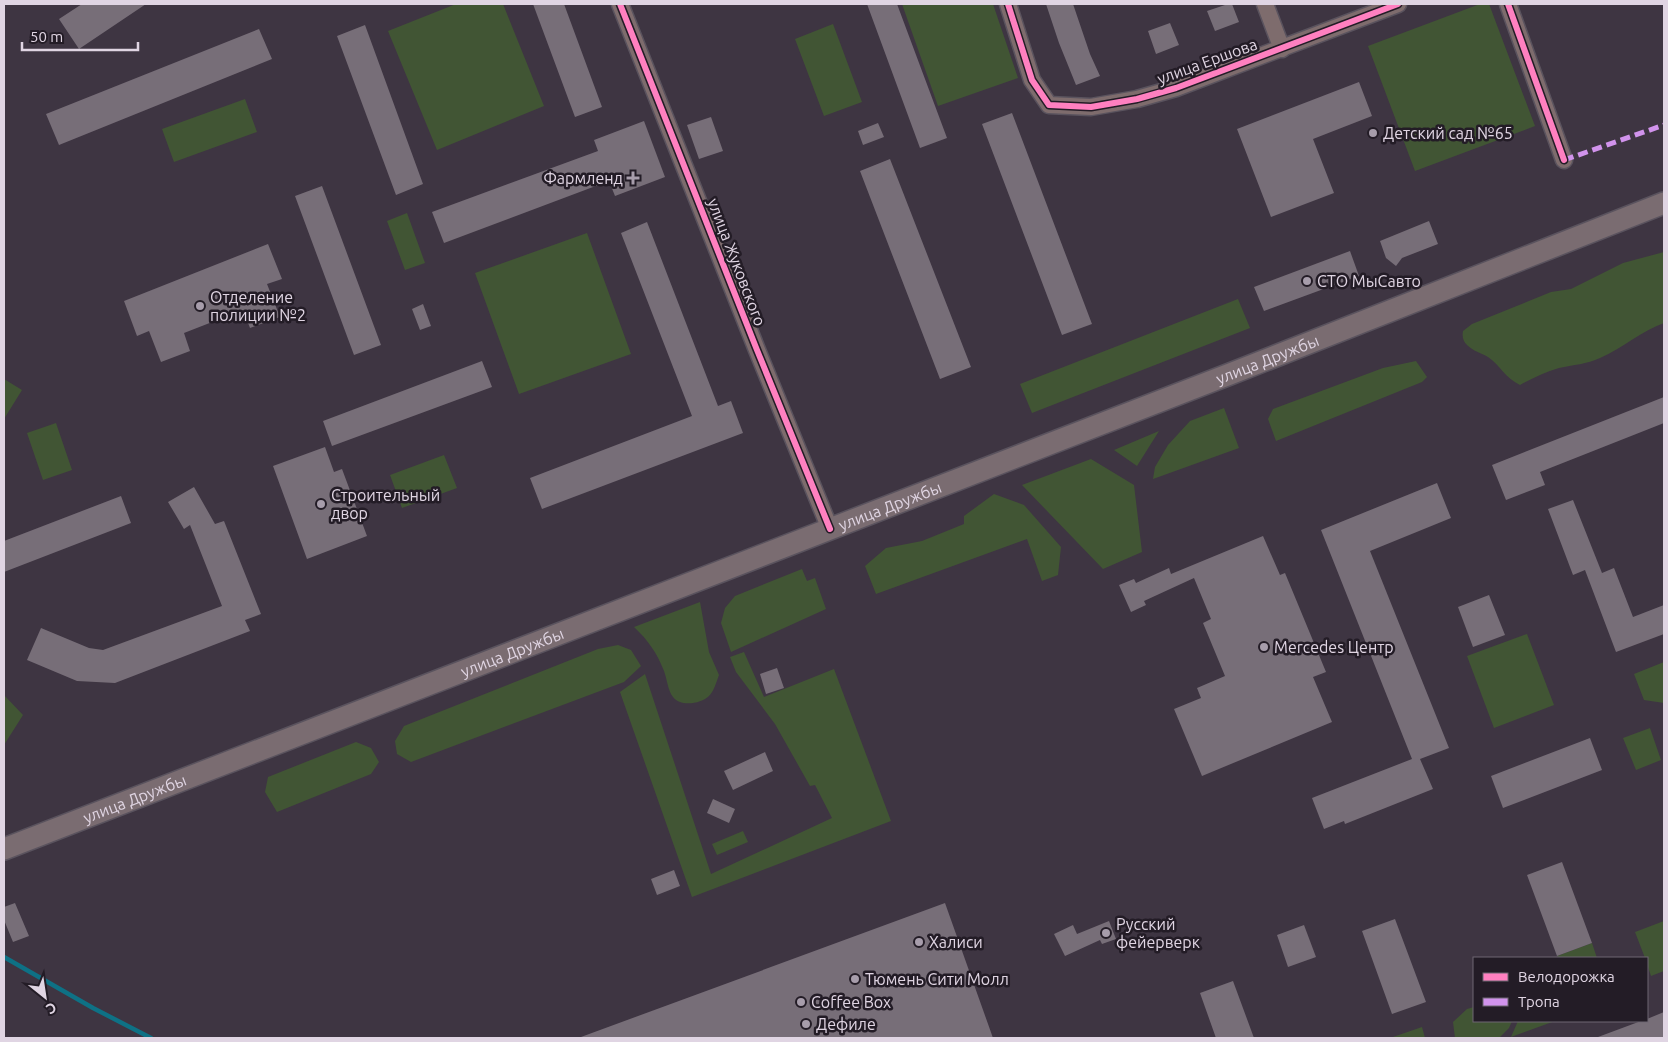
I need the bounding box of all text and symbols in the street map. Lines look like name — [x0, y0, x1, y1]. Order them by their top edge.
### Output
scale bar — [22, 20, 139, 52]
text: 50 m — [30, 28, 63, 45]
street label: улица Ершова — [1154, 35, 1260, 87]
place label: Детский сад №65 — [1383, 124, 1513, 142]
marker: Детский сад №65 — [1367, 127, 1379, 139]
place label: Фармленд — [543, 169, 623, 187]
marker: Фармленд — [627, 172, 639, 184]
street label: улица Жуковского — [704, 196, 770, 328]
place label: СТО МыСавто — [1317, 272, 1421, 290]
marker: СТО МыСавто — [1301, 275, 1313, 287]
place label: Отделение полиции №2 — [210, 288, 306, 324]
marker: Отделение полиции №2 — [194, 300, 206, 312]
street label: улица Дружбы — [1213, 331, 1321, 388]
street label: улица Дружбы — [836, 478, 944, 534]
place label: Строительный двор — [331, 486, 440, 522]
marker: Строительный двор — [315, 498, 327, 510]
street label: улица Дружбы — [458, 624, 566, 680]
place label: Mercedes Центр — [1274, 638, 1394, 656]
marker: Mercedes Центр — [1258, 641, 1270, 653]
street label: улица Дружбы — [81, 770, 189, 826]
place label: Русский фейерверк — [1116, 915, 1200, 951]
marker: Русский фейерверк — [1100, 927, 1112, 939]
place label: Халиси — [929, 933, 983, 951]
marker: Халиси — [913, 936, 925, 948]
legend — [1473, 957, 1648, 1022]
text: Велодорожка — [1518, 968, 1615, 985]
place label: Тюмень Сити Молл — [865, 970, 1009, 988]
north arrow — [20, 972, 70, 1022]
marker: Тюмень Сити Молл — [849, 973, 861, 985]
place label: Coffee Box — [811, 993, 891, 1011]
text: Тропа — [1518, 993, 1560, 1010]
marker: Coffee Box — [795, 996, 807, 1008]
text: С — [44, 999, 59, 1017]
place label: Дефиле — [816, 1015, 876, 1033]
marker: Дефиле — [800, 1018, 812, 1030]

